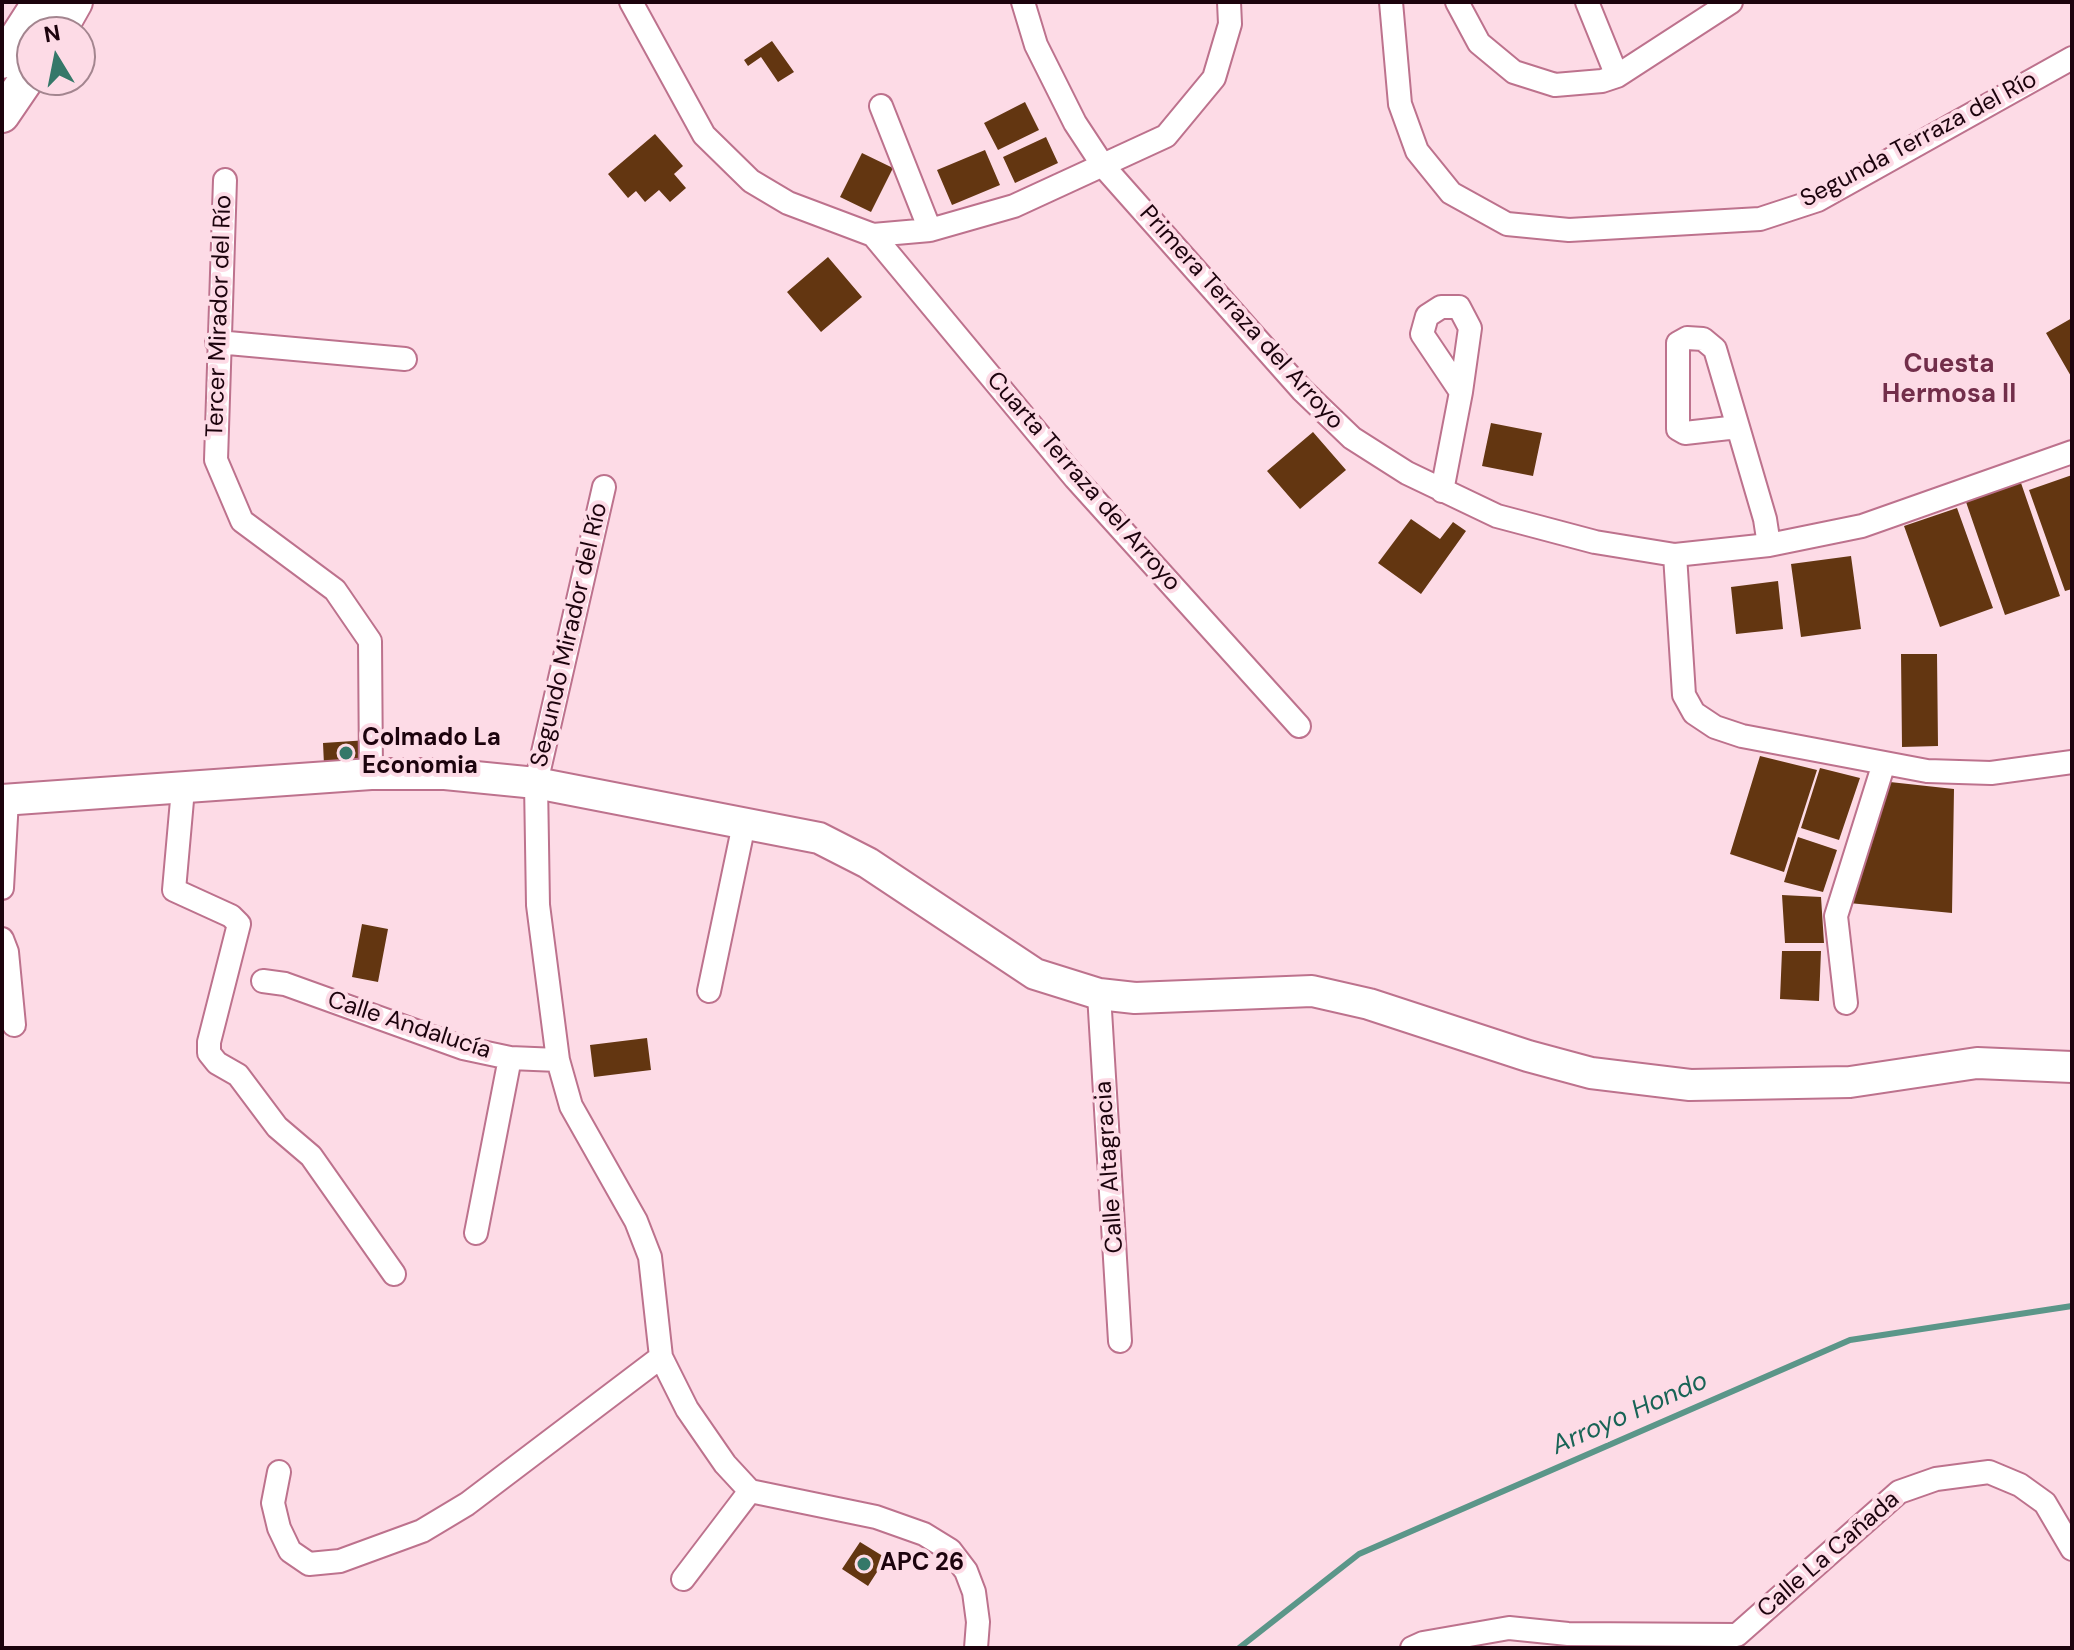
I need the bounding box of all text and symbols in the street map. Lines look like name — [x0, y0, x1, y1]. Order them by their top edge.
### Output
north arrow — [16, 16, 96, 96]
text: N — [42, 18, 63, 50]
street label: Segunda Terraza del Río — [1796, 65, 2042, 215]
street label: Tercer Mirador del Río — [201, 194, 239, 438]
street label: Primera Terraza del Arroyo — [1133, 200, 1349, 436]
district label: Cuesta Hermosa II — [1882, 349, 2016, 410]
street label: Cuarta Terraza del Arroyo — [980, 366, 1186, 598]
street label: Segundo Mirador del Río — [526, 500, 614, 770]
place label: Colmado La Economia — [362, 725, 501, 781]
marker: Colmado La Economia — [337, 744, 355, 762]
street label: Calle Andalucía — [324, 986, 494, 1066]
street label: Calle Altagracia — [1090, 1080, 1130, 1254]
water label: Arroyo Hondo — [1547, 1366, 1713, 1462]
street label: Calle La Cañada — [1752, 1486, 1906, 1624]
place label: APC 26 — [880, 1550, 964, 1578]
marker: APC 26 — [855, 1555, 873, 1573]

